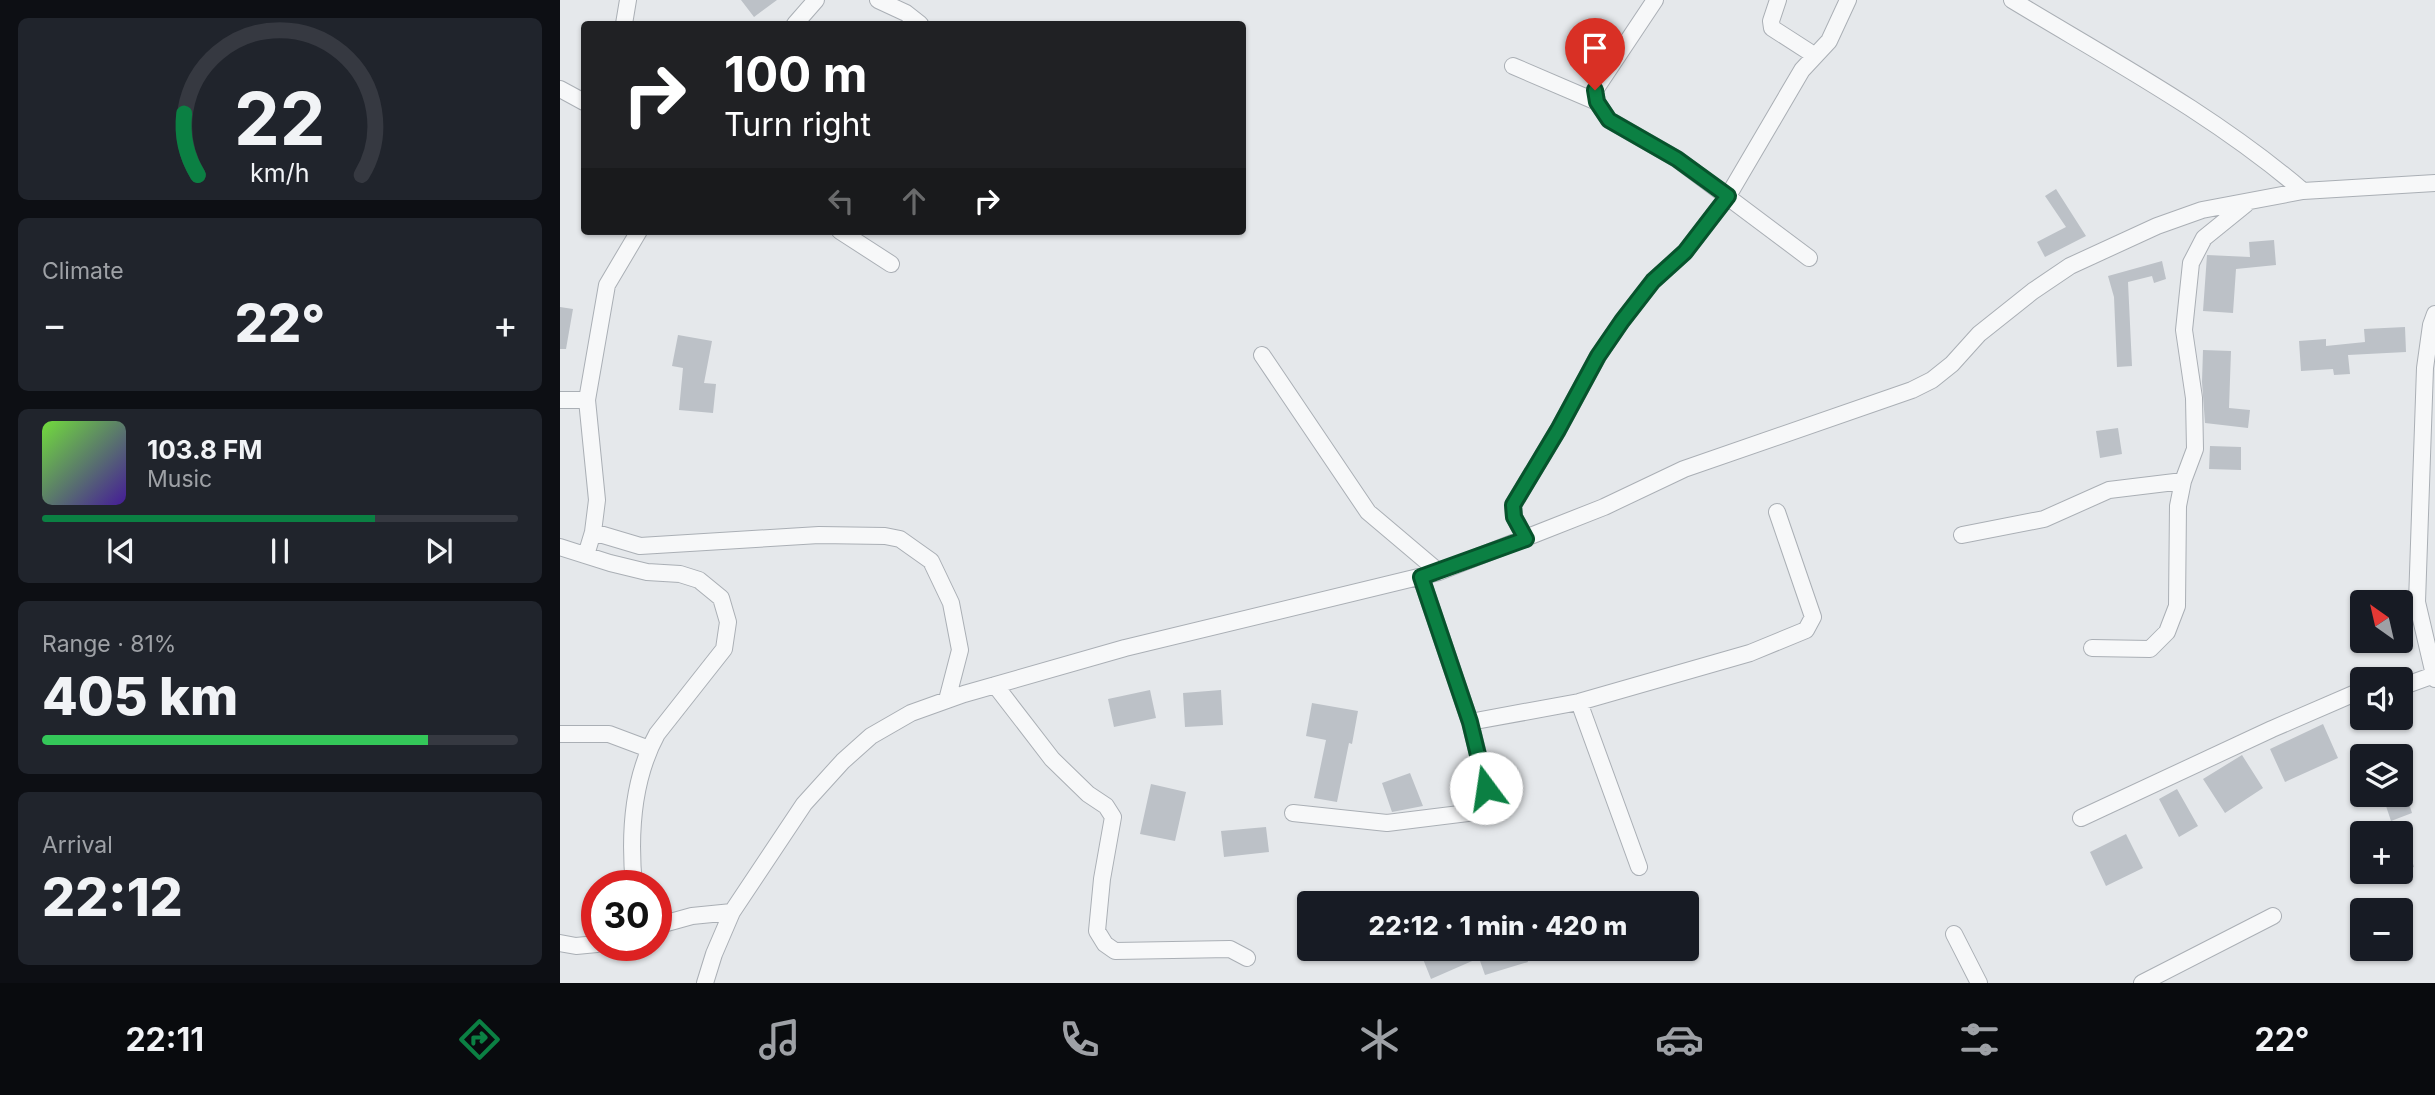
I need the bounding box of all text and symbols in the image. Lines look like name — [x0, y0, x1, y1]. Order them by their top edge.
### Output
pin — [1565, 18, 1625, 90]
icon: arrive — [1576, 29, 1614, 67]
text: 100 m — [724, 45, 868, 104]
icon: right — [609, 49, 700, 140]
text: 22 — [234, 74, 326, 163]
text: Turn right — [724, 105, 871, 144]
text: km/h — [250, 158, 310, 188]
icon: left — [822, 182, 860, 220]
icon: ahead — [895, 182, 933, 220]
icon: right — [968, 182, 1006, 220]
text: Climate — [42, 257, 124, 285]
text: 22° — [235, 292, 325, 355]
text: − — [42, 301, 67, 347]
text: + — [493, 301, 518, 347]
text: 103.8 FM — [147, 434, 263, 465]
text: Music — [147, 465, 212, 493]
icon: previous — [102, 532, 140, 570]
icon: pause — [261, 532, 299, 570]
icon: next — [420, 532, 458, 570]
north arrow — [2350, 590, 2413, 653]
map controls — [2350, 590, 2413, 961]
text: Range · 81% — [42, 630, 176, 658]
text: 405 km — [42, 665, 238, 728]
button: sound — [2350, 667, 2413, 730]
button: layers — [2350, 744, 2413, 807]
position arrow — [1449, 751, 1523, 825]
button: + — [2350, 821, 2413, 884]
text: Arrival — [42, 831, 113, 859]
text: 22:12 — [42, 866, 183, 929]
speed limit sign: 30 — [581, 870, 672, 961]
button: − — [2350, 898, 2413, 961]
text: 22:12 · 1 min · 420 m — [1369, 910, 1627, 941]
icon: directions — [455, 1015, 504, 1064]
icon: music — [755, 1015, 804, 1064]
icon: phone — [1055, 1015, 1104, 1064]
icon: climate — [1355, 1015, 1404, 1064]
icon: car — [1655, 1015, 1704, 1064]
icon: filters — [1955, 1015, 2004, 1064]
text: 22:11 — [125, 1020, 204, 1059]
text: 22° — [2255, 1020, 2310, 1059]

